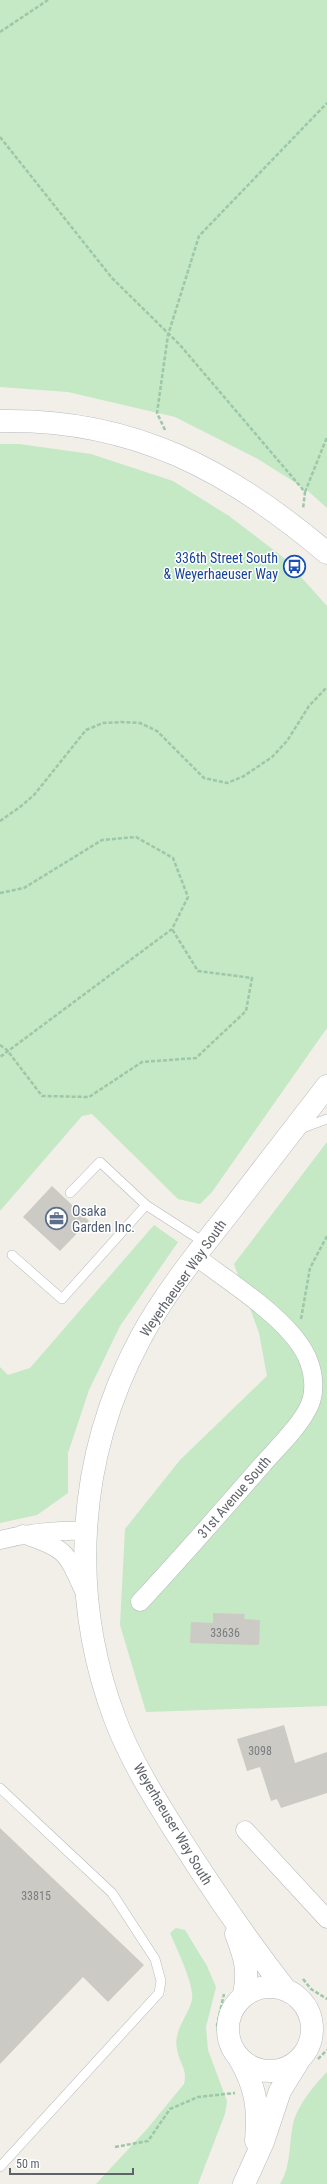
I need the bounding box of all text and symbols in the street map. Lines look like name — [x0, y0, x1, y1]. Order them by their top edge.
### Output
place label: 336th Street South & Weyerhaeuser Way — [164, 550, 278, 582]
bus stop icon: 336th Street South & Weyerhaeuser Way — [281, 553, 307, 579]
place label: Osaka Garden Inc. — [72, 1203, 135, 1235]
office icon: Osaka Garden Inc. — [43, 1206, 69, 1232]
street label: Weyerhaeuser Way South — [137, 1217, 229, 1339]
street label: 31st Avenue South — [194, 1453, 274, 1541]
house number: 33636 — [210, 1626, 240, 1640]
house number: 3098 — [248, 1744, 272, 1758]
street label: Weyerhaeuser Way South — [130, 1760, 216, 1888]
house number: 33815 — [21, 1889, 51, 1903]
scale bar — [10, 2150, 133, 2176]
text: 50 m — [16, 2157, 40, 2171]

